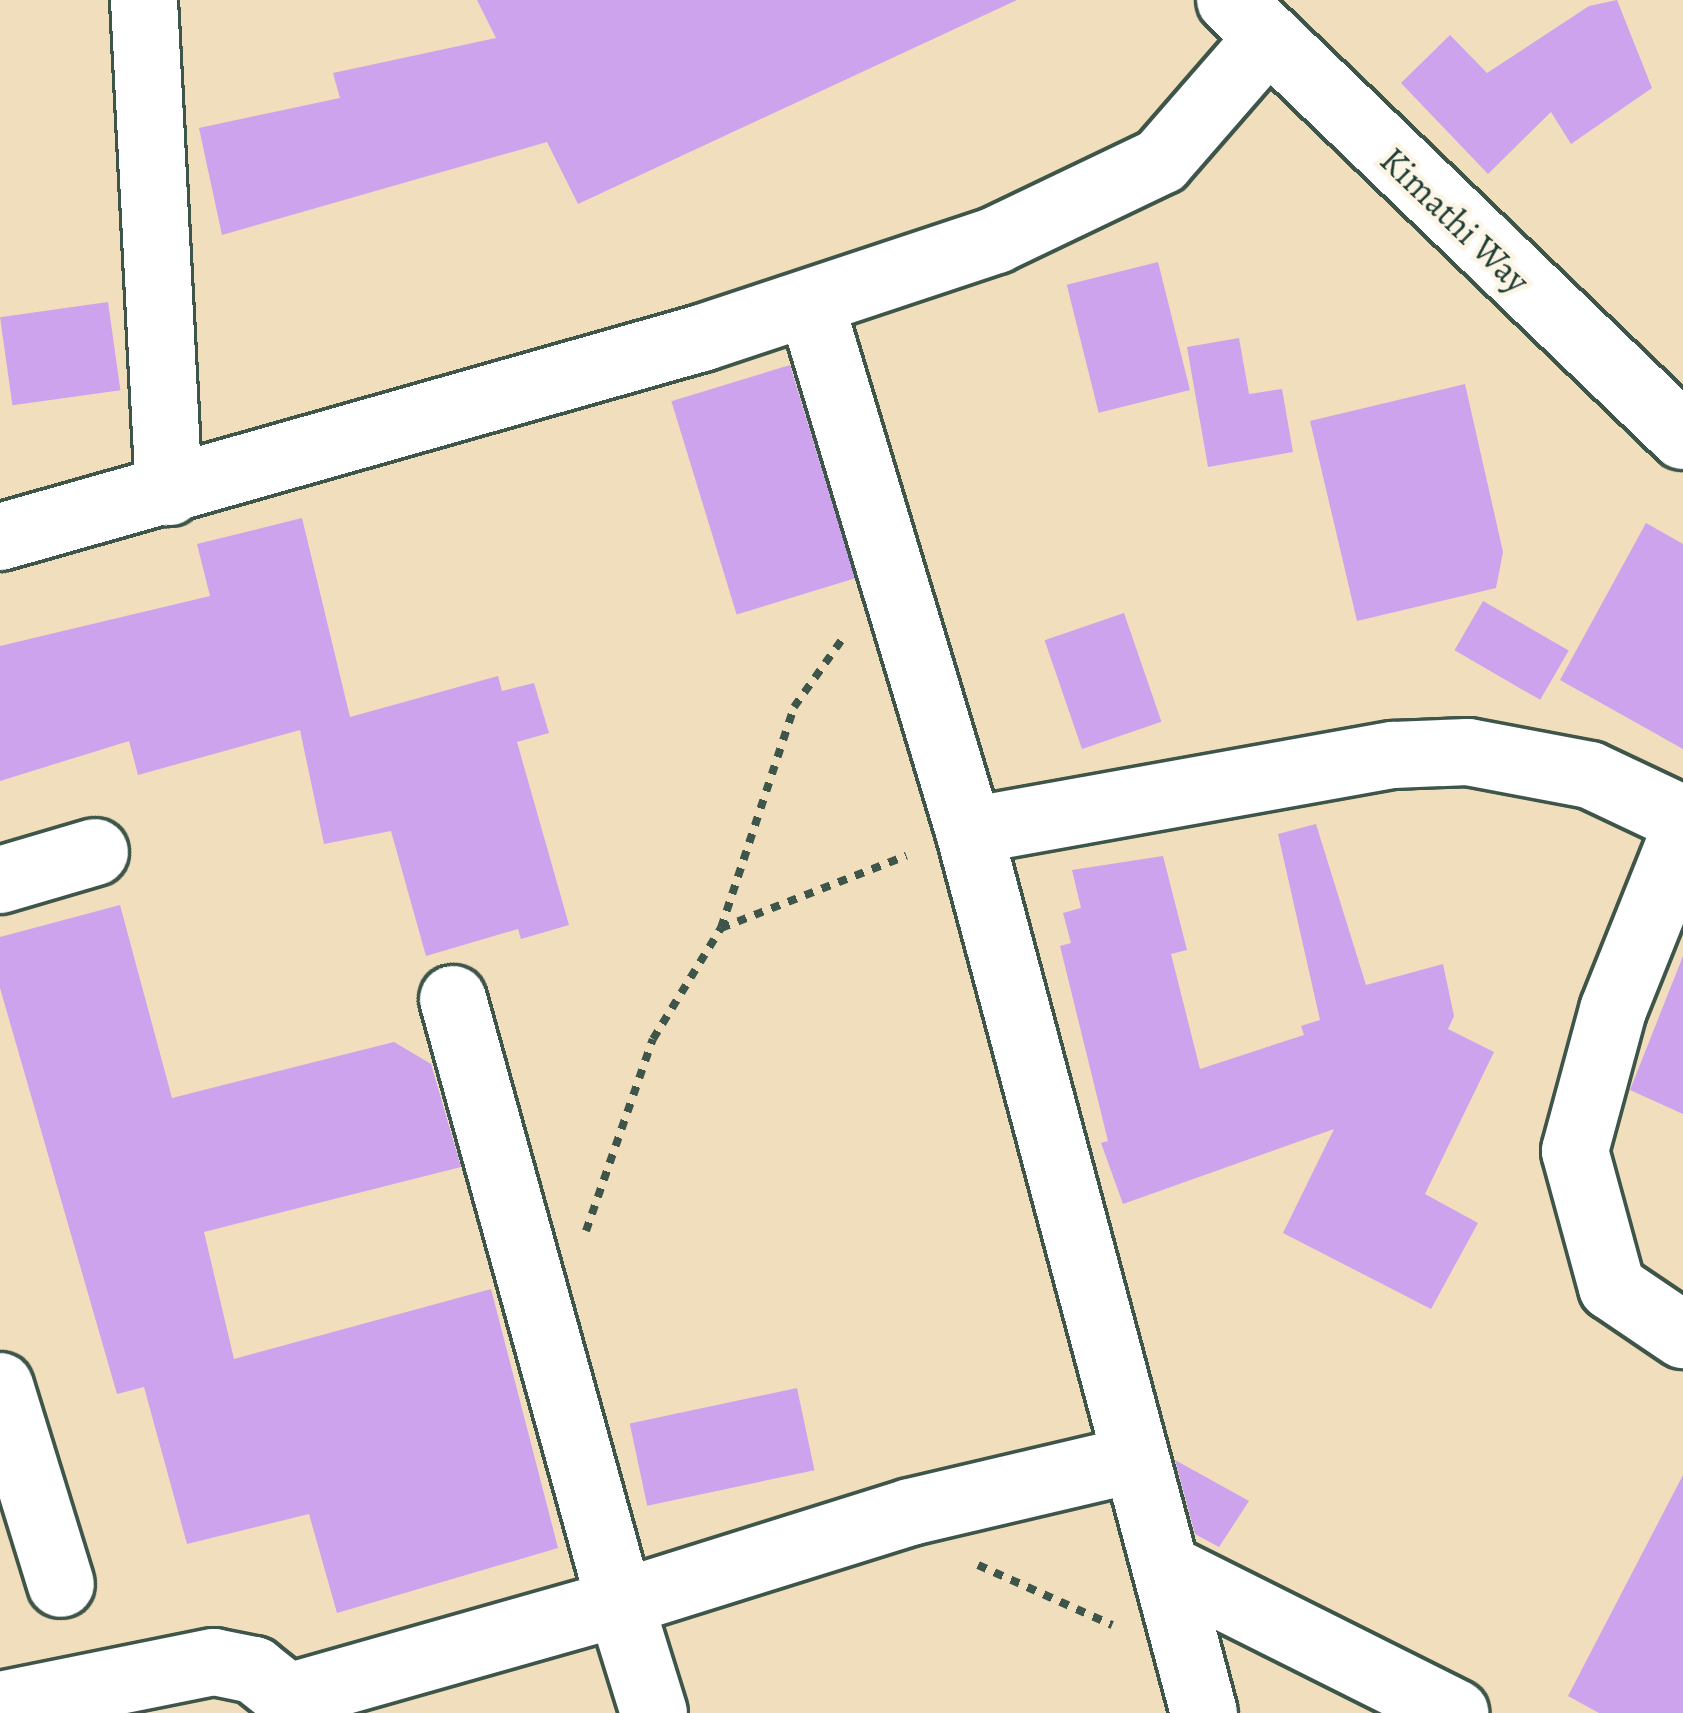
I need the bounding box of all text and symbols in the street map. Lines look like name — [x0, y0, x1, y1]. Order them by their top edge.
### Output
street label: Kimathi Way — [1371, 138, 1539, 302]

